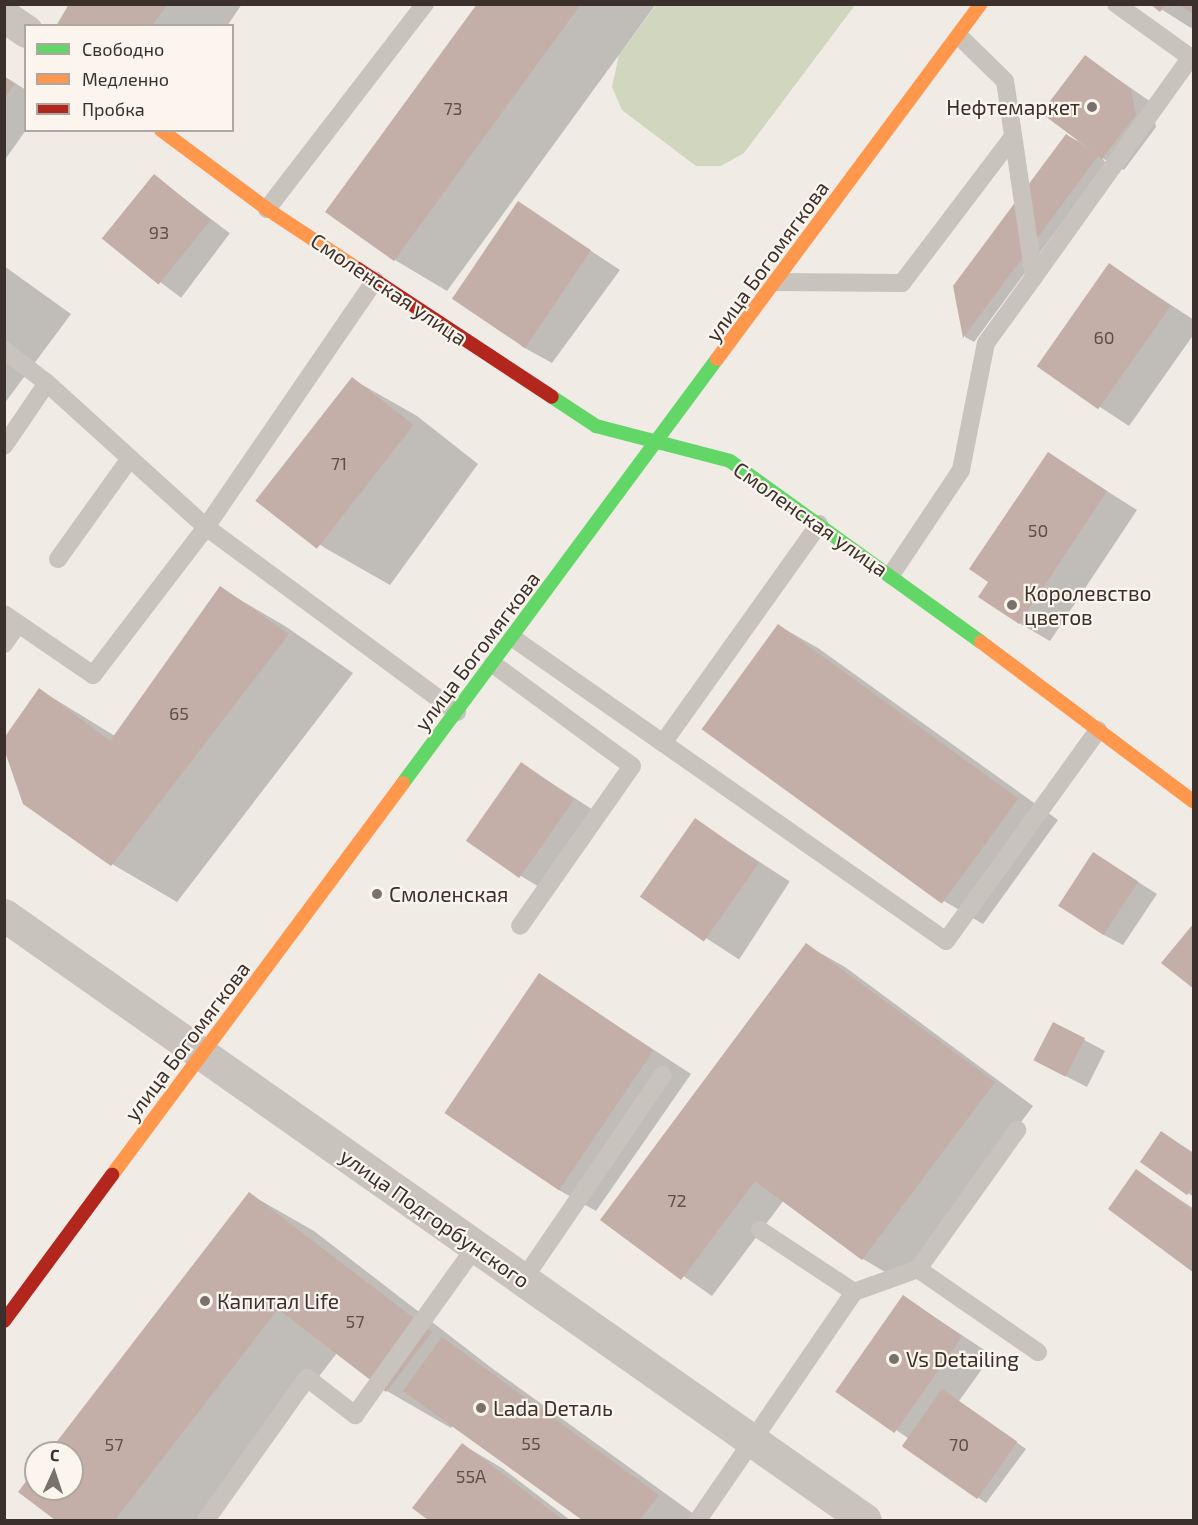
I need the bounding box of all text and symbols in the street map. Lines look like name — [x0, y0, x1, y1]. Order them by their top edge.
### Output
legend — [24, 24, 234, 132]
text: Свободно — [82, 38, 164, 60]
text: Медленно — [82, 68, 169, 90]
place label: Нефтемаркет — [946, 94, 1080, 120]
house number: 73 — [443, 97, 463, 119]
text: Пробка — [82, 98, 145, 120]
marker: Нефтемаркет — [1085, 100, 1099, 114]
street label: улица Богомягкова — [700, 176, 834, 346]
house number: 93 — [149, 221, 169, 243]
street label: Смоленская улица — [306, 227, 472, 351]
house number: 60 — [1093, 326, 1115, 348]
house number: 71 — [331, 452, 347, 474]
street label: Смоленская улица — [729, 456, 893, 582]
house number: 50 — [1028, 519, 1048, 541]
street label: улица Богомягкова — [409, 567, 545, 735]
place label: Королевство цветов — [1024, 580, 1151, 630]
marker: Королевство цветов — [1005, 598, 1019, 612]
house number: 65 — [169, 702, 189, 724]
place label: Смоленская — [389, 881, 508, 907]
marker: Смоленская — [370, 887, 384, 901]
street label: улица Богомягкова — [119, 957, 255, 1125]
street label: улица Подгорбунского — [335, 1143, 535, 1293]
house number: 72 — [667, 1189, 687, 1211]
place label: Капитал Life — [217, 1288, 339, 1314]
marker: Капитал Life — [198, 1294, 212, 1308]
house number: 57 — [346, 1310, 364, 1332]
place label: Vs Detailing — [906, 1346, 1019, 1372]
marker: Vs Detailing — [887, 1352, 901, 1366]
place label: Lada Dеталь — [493, 1395, 613, 1421]
marker: Lada Dеталь — [474, 1401, 488, 1415]
house number: 55 — [521, 1432, 541, 1454]
house number: 57 — [105, 1433, 123, 1455]
house number: 70 — [949, 1433, 969, 1455]
north arrow — [24, 1441, 84, 1501]
text: С — [50, 1445, 60, 1464]
house number: 55А — [456, 1465, 486, 1487]

